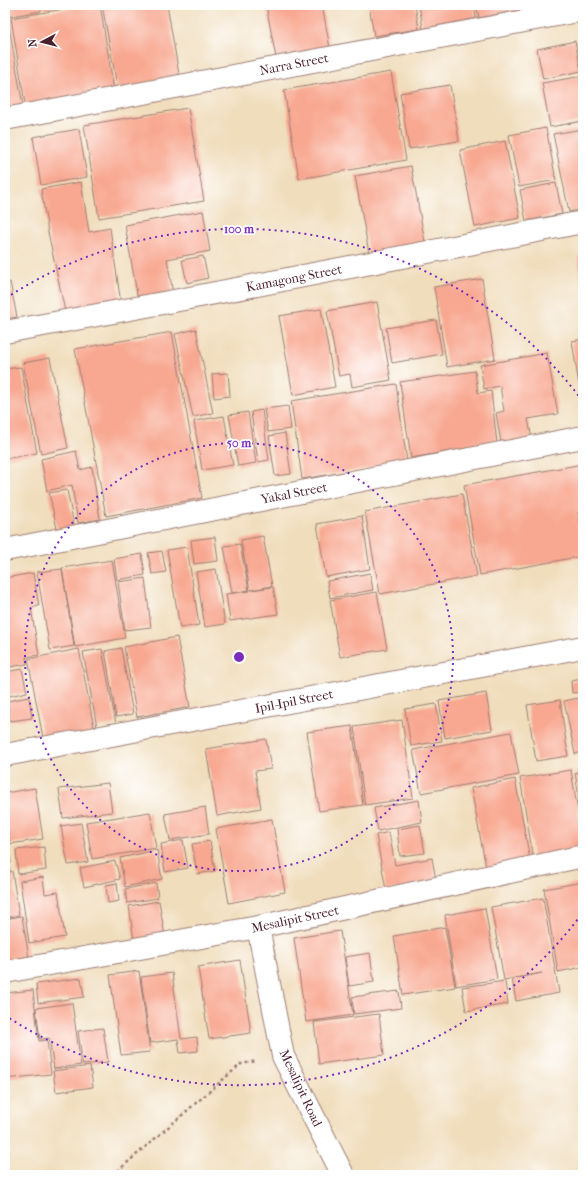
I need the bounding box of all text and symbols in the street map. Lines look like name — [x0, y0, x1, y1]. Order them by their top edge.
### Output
north arrow — [22, 22, 62, 62]
text: N — [26, 38, 40, 48]
street label: Narra Street — [258, 50, 330, 78]
text: 100 m — [224, 222, 255, 236]
street label: Kamagong Street — [245, 261, 344, 295]
text: 50 m — [227, 436, 252, 450]
street label: Yakal Street — [259, 479, 329, 507]
centre of rings — [232, 650, 246, 664]
street label: Ipil-Ipil Street — [254, 686, 335, 716]
street label: Mesalipit Street — [250, 902, 340, 936]
street label: Mesalipit Road — [277, 1047, 326, 1130]

